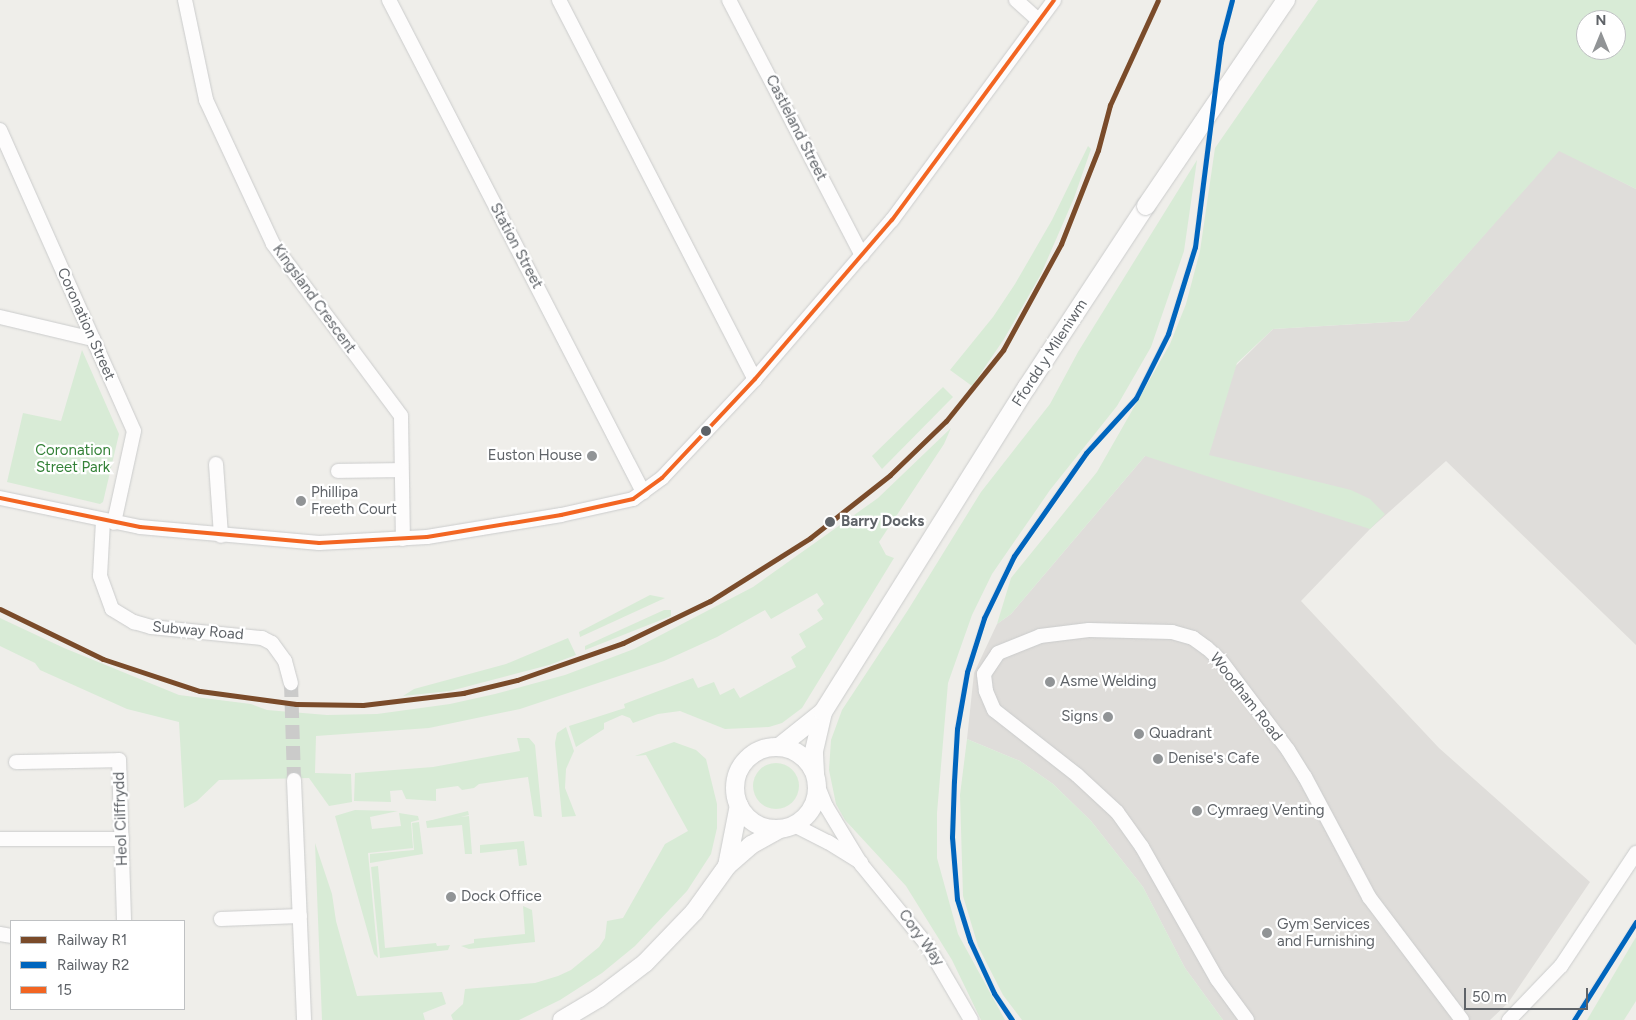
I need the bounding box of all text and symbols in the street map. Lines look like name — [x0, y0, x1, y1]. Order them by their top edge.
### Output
north arrow — [1576, 10, 1626, 60]
text: N — [1596, 12, 1606, 29]
street label: Castleland Street — [762, 72, 830, 184]
street label: Station Street — [486, 200, 546, 292]
street label: Kingsland Crescent — [269, 241, 359, 357]
street label: Coronation Street — [53, 265, 119, 383]
street label: Ffordd y Mileniwm — [1009, 296, 1091, 410]
unlabelled marker — [701, 426, 711, 436]
park label: Coronation Street Park — [35, 441, 111, 476]
place label: Euston House — [488, 447, 582, 465]
marker: Euston House — [586, 450, 598, 462]
place label: Phillipa Freeth Court — [311, 483, 397, 518]
marker: Phillipa Freeth Court — [295, 495, 307, 507]
place label: Barry Docks — [841, 513, 924, 531]
marker: Barry Docks — [823, 515, 837, 529]
street label: Subway Road — [152, 618, 244, 644]
street label: Woodham Road — [1206, 649, 1286, 745]
place label: Asme Welding — [1060, 673, 1157, 691]
marker: Asme Welding — [1044, 676, 1056, 688]
place label: Signs — [1061, 708, 1098, 726]
marker: Signs — [1102, 711, 1114, 723]
place label: Quadrant — [1149, 725, 1212, 743]
marker: Quadrant — [1133, 728, 1145, 740]
place label: Denise's Cafe — [1168, 750, 1259, 768]
marker: Denise's Cafe — [1152, 753, 1164, 765]
street label: Heol Cilffrydd — [110, 772, 132, 866]
place label: Cymraeg Venting — [1207, 802, 1325, 820]
marker: Cymraeg Venting — [1191, 805, 1203, 817]
place label: Dock Office — [461, 888, 542, 906]
marker: Dock Office — [445, 891, 457, 903]
street label: Cory Way — [894, 906, 948, 970]
place label: Gym Services and Furnishing — [1277, 915, 1375, 950]
legend — [10, 920, 185, 1010]
marker: Gym Services and Furnishing — [1261, 927, 1273, 939]
text: Railway R1 — [57, 931, 127, 949]
text: Railway R2 — [57, 956, 129, 974]
scale bar — [1466, 978, 1590, 1010]
text: 15 — [57, 981, 72, 999]
text: 50 m — [1472, 988, 1507, 1006]

